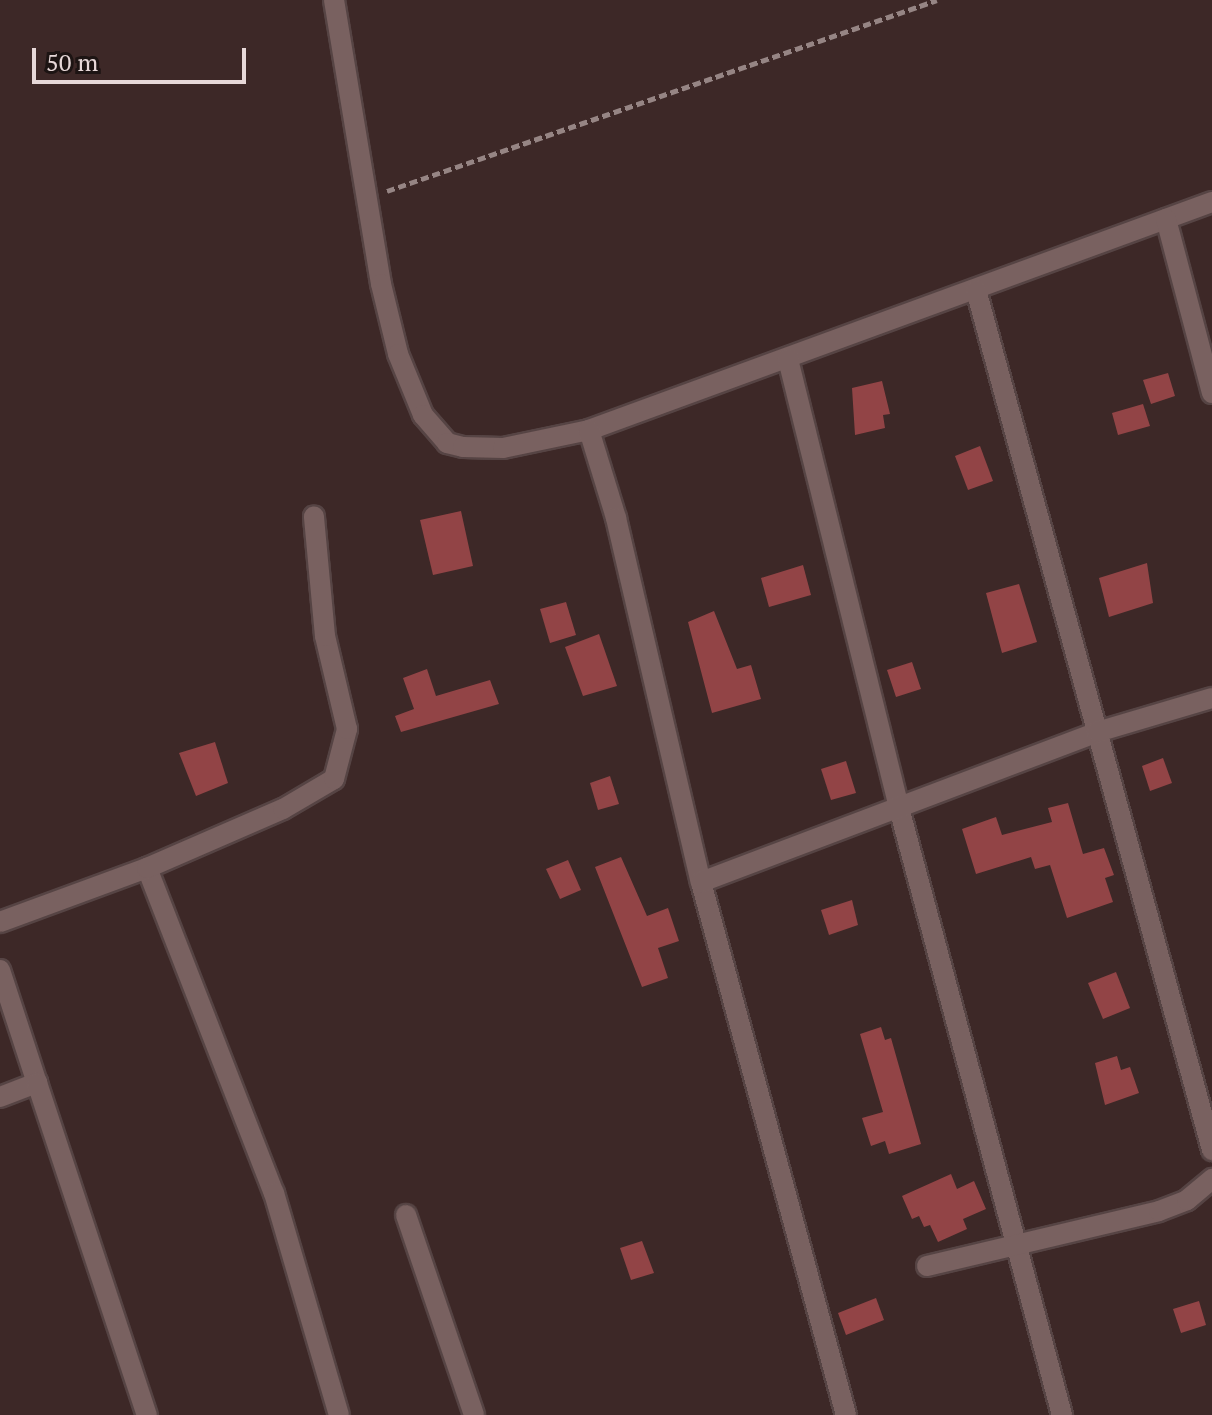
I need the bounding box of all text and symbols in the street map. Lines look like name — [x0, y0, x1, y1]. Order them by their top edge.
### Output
scale bar — [36, 32, 250, 82]
text: 50 m — [46, 46, 98, 78]

